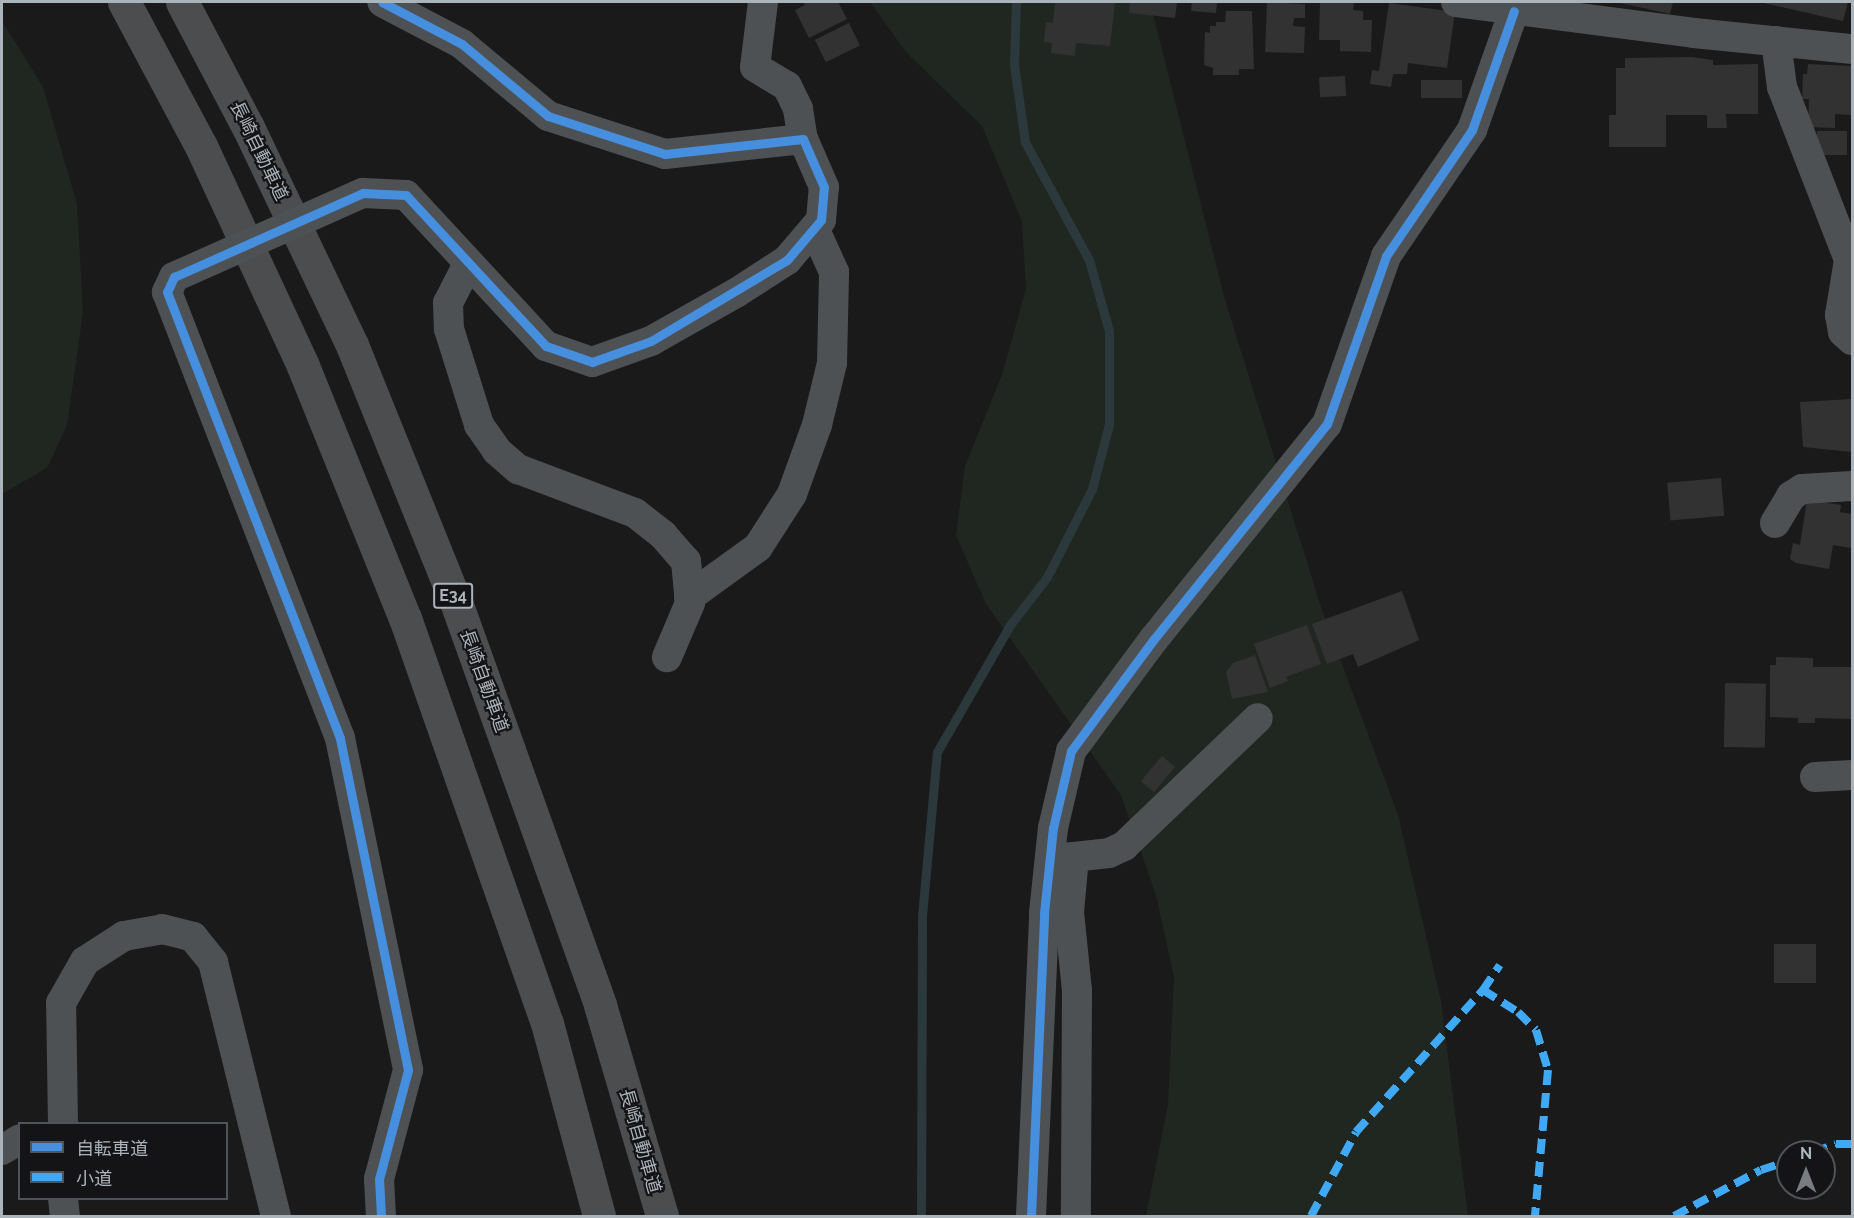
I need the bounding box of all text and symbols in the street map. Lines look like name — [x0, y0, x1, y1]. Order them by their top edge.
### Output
street label: 長崎自動車道 — [226, 98, 292, 204]
road number: E34 — [432, 583, 474, 609]
street label: 長崎自動車道 — [455, 627, 513, 735]
street label: 長崎自動車道 — [615, 1086, 665, 1196]
legend — [18, 1122, 228, 1200]
text: 自転車道 — [76, 1138, 148, 1159]
north arrow — [1776, 1140, 1836, 1200]
text: N — [1800, 1144, 1812, 1163]
text: 小道 — [76, 1168, 112, 1189]

